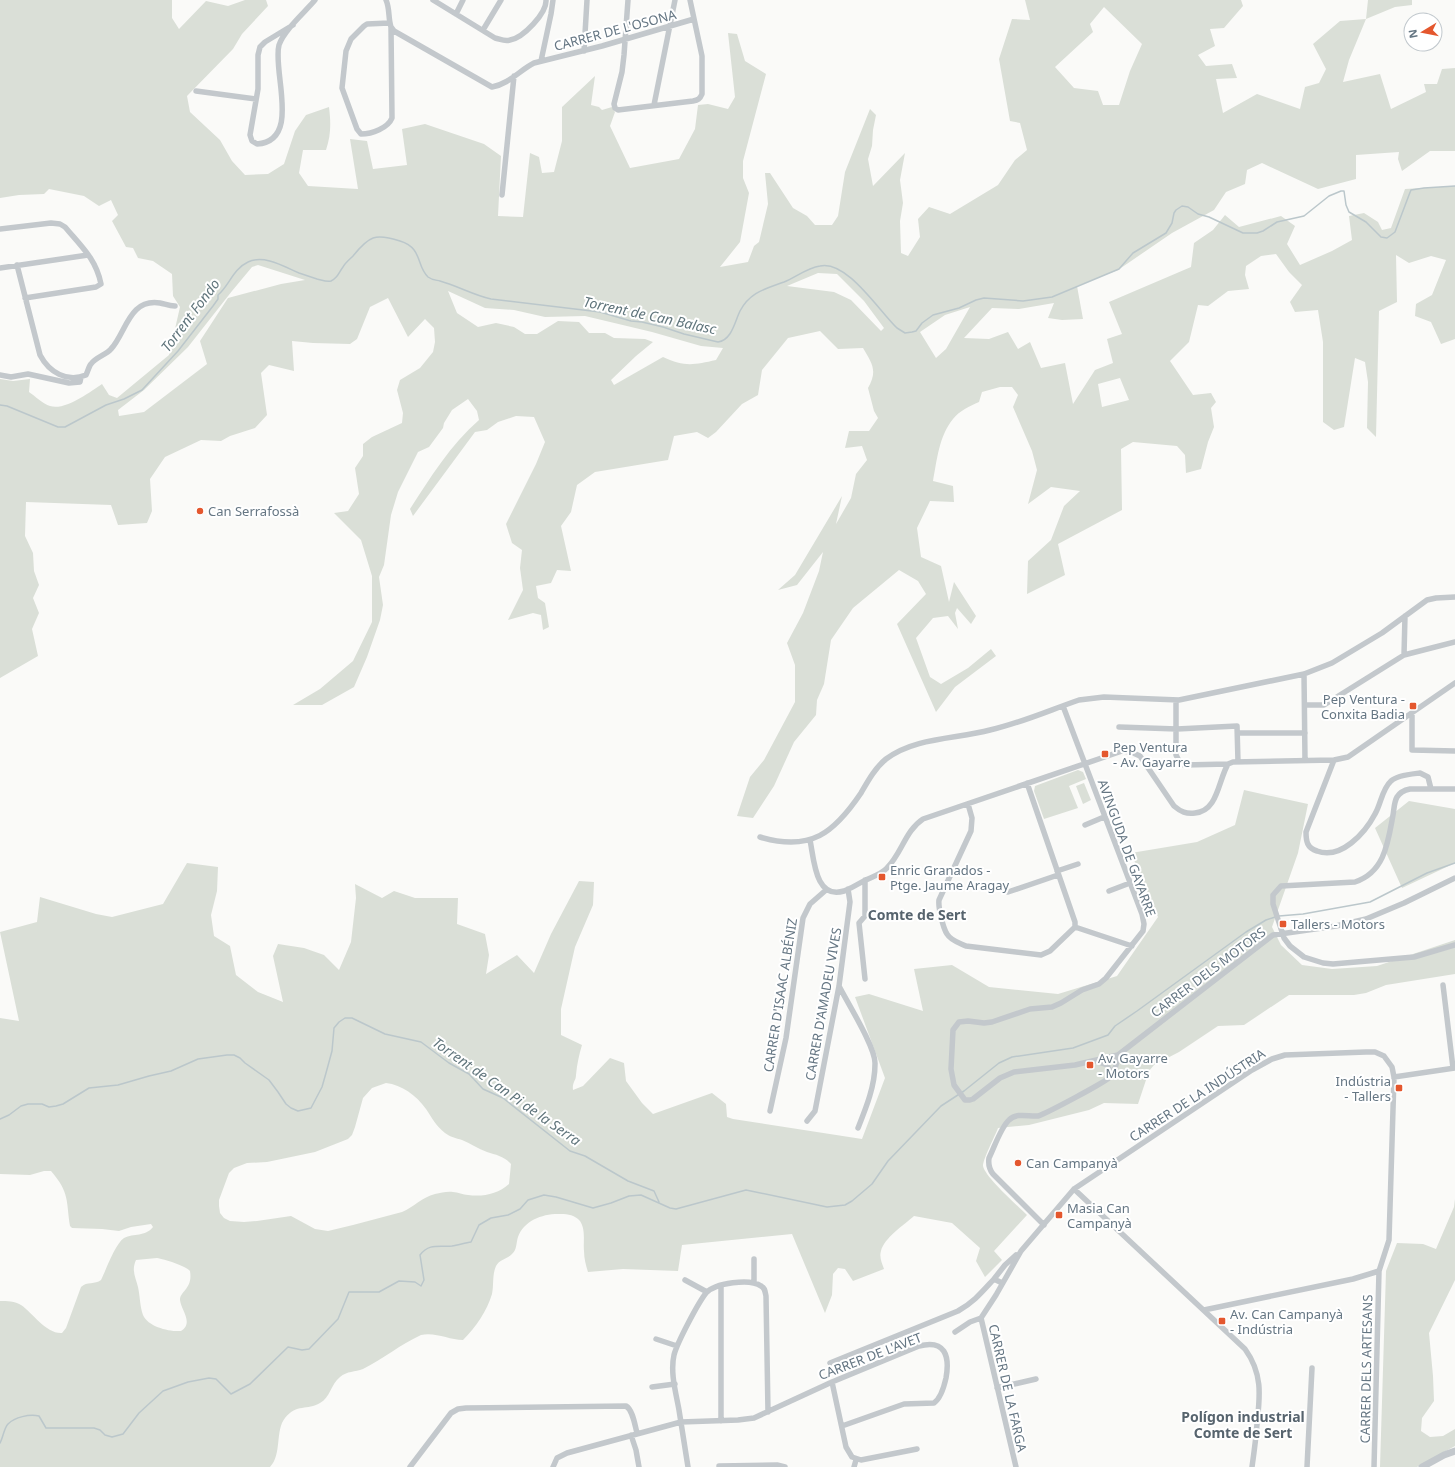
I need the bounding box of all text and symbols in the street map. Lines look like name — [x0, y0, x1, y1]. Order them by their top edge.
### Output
street label: CARRER DE L'OSONA — [552, 5, 679, 55]
north arrow — [1403, 12, 1443, 52]
text: N — [1404, 28, 1421, 40]
water label: Torrent Fondo — [156, 275, 224, 355]
water label: Torrent de Can Balasc — [582, 292, 719, 338]
place label: Can Serrafossà — [208, 502, 299, 520]
marker: Can Serrafossà — [195, 506, 205, 516]
place label: Pep Ventura - Conxita Badia — [1321, 690, 1405, 723]
marker: Pep Ventura - Conxita Badia — [1408, 701, 1418, 711]
place label: Pep Ventura - Av. Gayarre — [1113, 738, 1190, 771]
marker: Pep Ventura - Av. Gayarre — [1100, 749, 1110, 759]
street label: AVINGUDA DE GAYARRE — [1094, 777, 1160, 919]
place label: Enric Granados - Ptge. Jaume Aragay — [890, 861, 1009, 894]
marker: Enric Granados - Ptge. Jaume Aragay — [877, 872, 887, 882]
district label: Comte de Sert — [868, 905, 966, 924]
place label: Tallers - Motors — [1291, 915, 1385, 933]
street label: CARRER D'ISAAC ALBÉNIZ — [759, 917, 801, 1073]
marker: Tallers - Motors — [1278, 919, 1288, 929]
street label: CARRER DELS MOTORS — [1147, 923, 1269, 1021]
street label: CARRER D'AMADEU VIVES — [801, 926, 845, 1082]
water label: Torrent de Can Pi de la Serra — [429, 1033, 585, 1150]
street label: CARRER DE LA INDÚSTRIA — [1126, 1044, 1269, 1146]
place label: Av. Gayarre - Motors — [1098, 1049, 1168, 1082]
marker: Av. Gayarre - Motors — [1085, 1060, 1095, 1070]
place label: Indústria - Tallers — [1336, 1072, 1391, 1105]
marker: Indústria - Tallers — [1394, 1083, 1404, 1093]
place label: Can Campanyà — [1026, 1154, 1118, 1172]
marker: Can Campanyà — [1013, 1158, 1023, 1168]
place label: Masia Can Campanyà — [1067, 1199, 1132, 1232]
marker: Masia Can Campanyà — [1054, 1210, 1064, 1220]
street label: CARRER DELS ARTESANS — [1356, 1294, 1376, 1444]
place label: Av. Can Campanyà - Indústria — [1230, 1305, 1343, 1338]
marker: Av. Can Campanyà - Indústria — [1217, 1316, 1227, 1326]
street label: CARRER DE LA FARGA — [985, 1322, 1032, 1454]
street label: CARRER DE L'AVET — [816, 1328, 925, 1384]
district label: Polígon industrial Comte de Sert — [1181, 1407, 1305, 1442]

